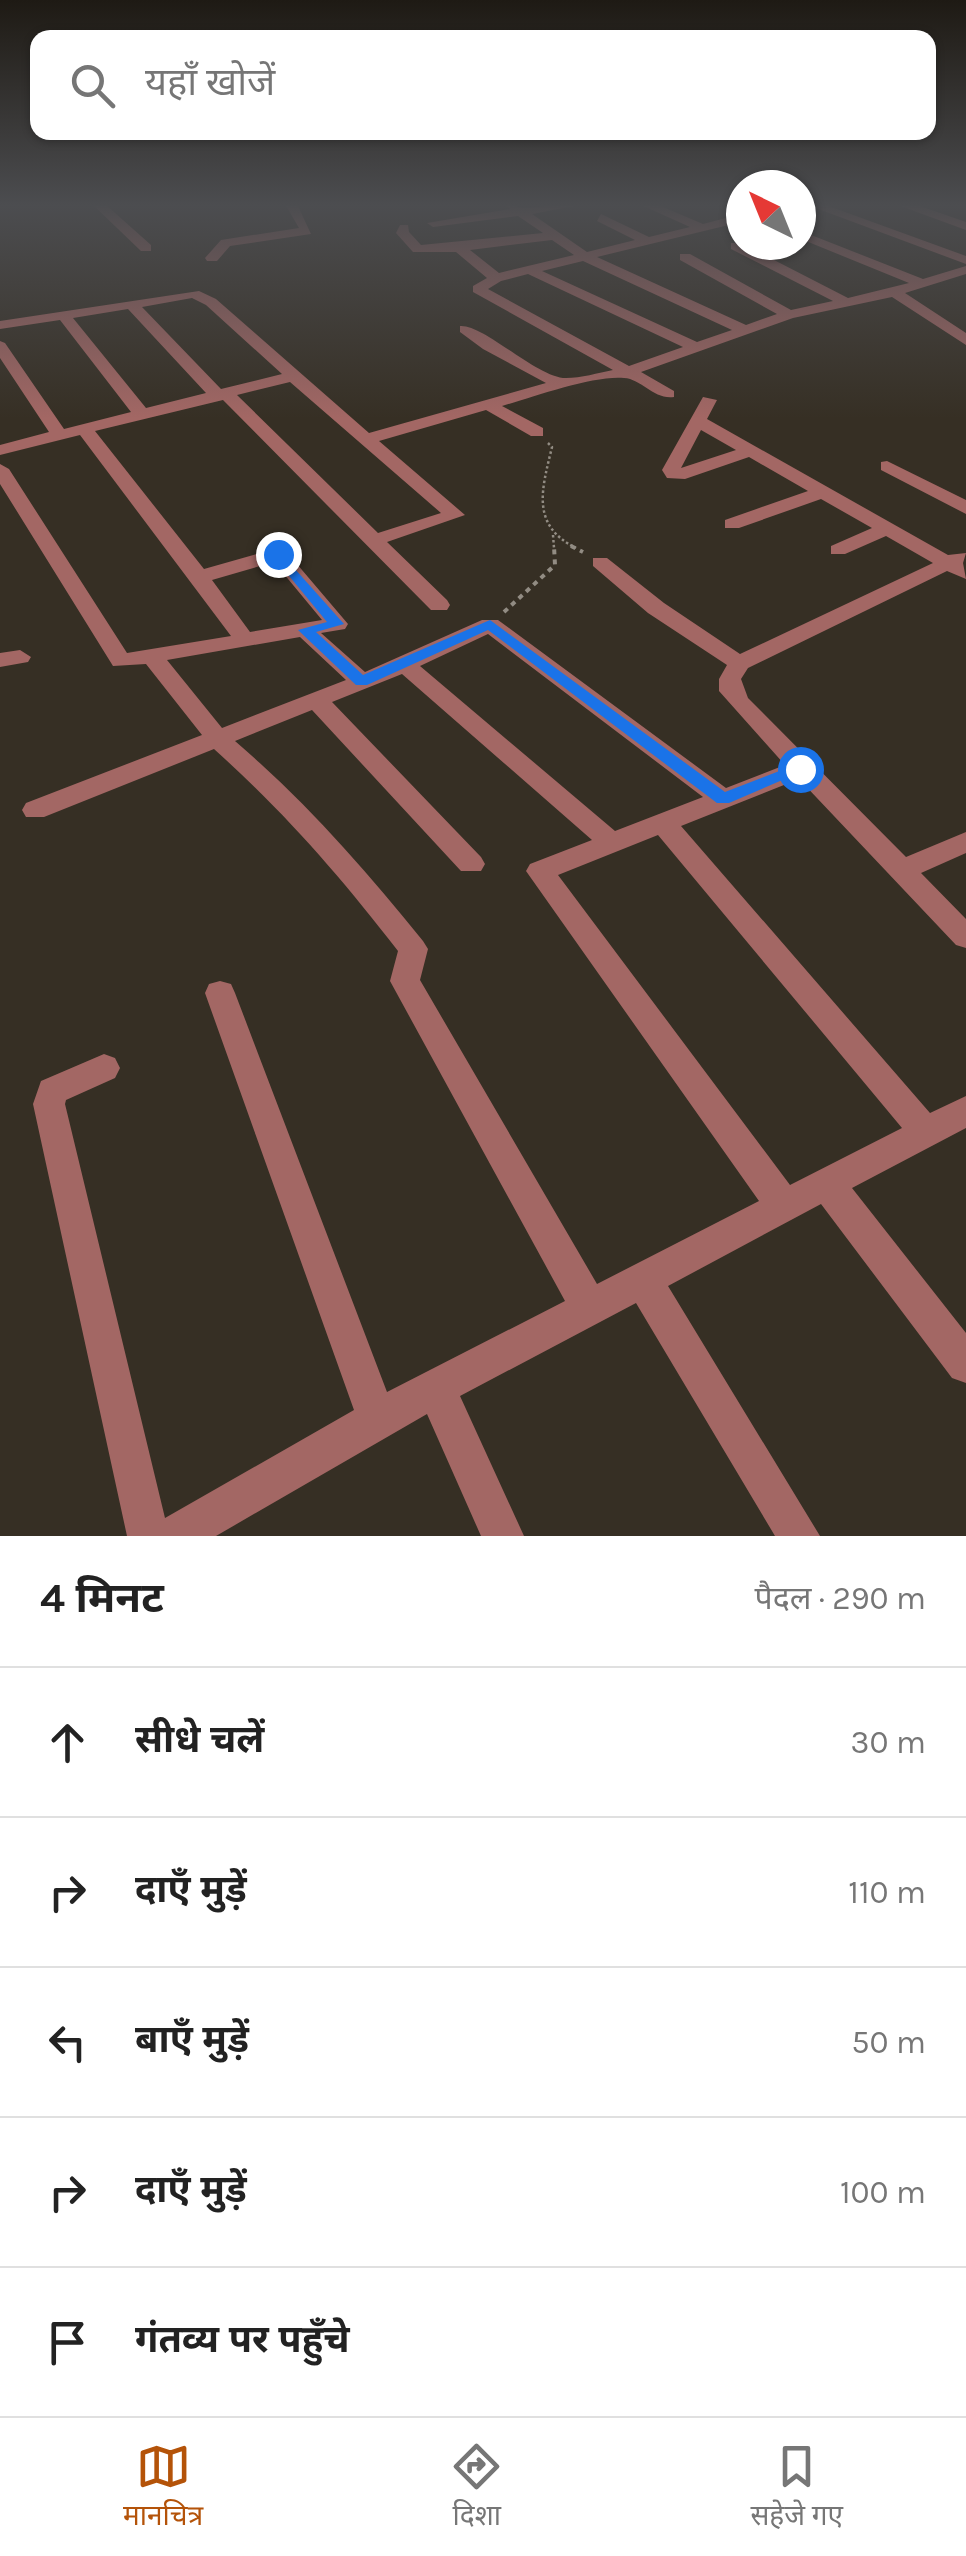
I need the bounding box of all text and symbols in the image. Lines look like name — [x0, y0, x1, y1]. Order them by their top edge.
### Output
search box — [30, 30, 936, 140]
icon: search — [65, 58, 120, 113]
text: यहाँ खोजें — [145, 60, 275, 105]
north arrow — [726, 170, 816, 260]
route end — [256, 532, 302, 578]
route start — [778, 747, 824, 793]
text: 4 मिनट — [40, 1573, 164, 1623]
text: पैदल · 290 m — [755, 1580, 926, 1617]
icon: ahead — [40, 1715, 95, 1770]
text: सीधे चलें — [135, 1717, 264, 1762]
text: 30 m — [851, 1724, 926, 1761]
icon: right — [40, 1865, 95, 1920]
text: दाएँ मुड़ें — [135, 1867, 247, 1912]
text: 110 m — [848, 1874, 926, 1911]
icon: left — [40, 2015, 95, 2070]
text: बाएँ मुड़ें — [135, 2017, 249, 2062]
text: 50 m — [851, 2024, 926, 2061]
icon: right — [40, 2165, 95, 2220]
text: दाएँ मुड़ें — [135, 2167, 247, 2212]
text: 100 m — [840, 2174, 926, 2211]
icon: arrive — [40, 2315, 95, 2370]
text: गंतव्य पर पहुँचे — [135, 2317, 350, 2362]
tab: मानचित्र — [123, 2439, 203, 2536]
tab: दिशा — [449, 2439, 504, 2536]
tab: सहेजे गए — [750, 2439, 843, 2536]

